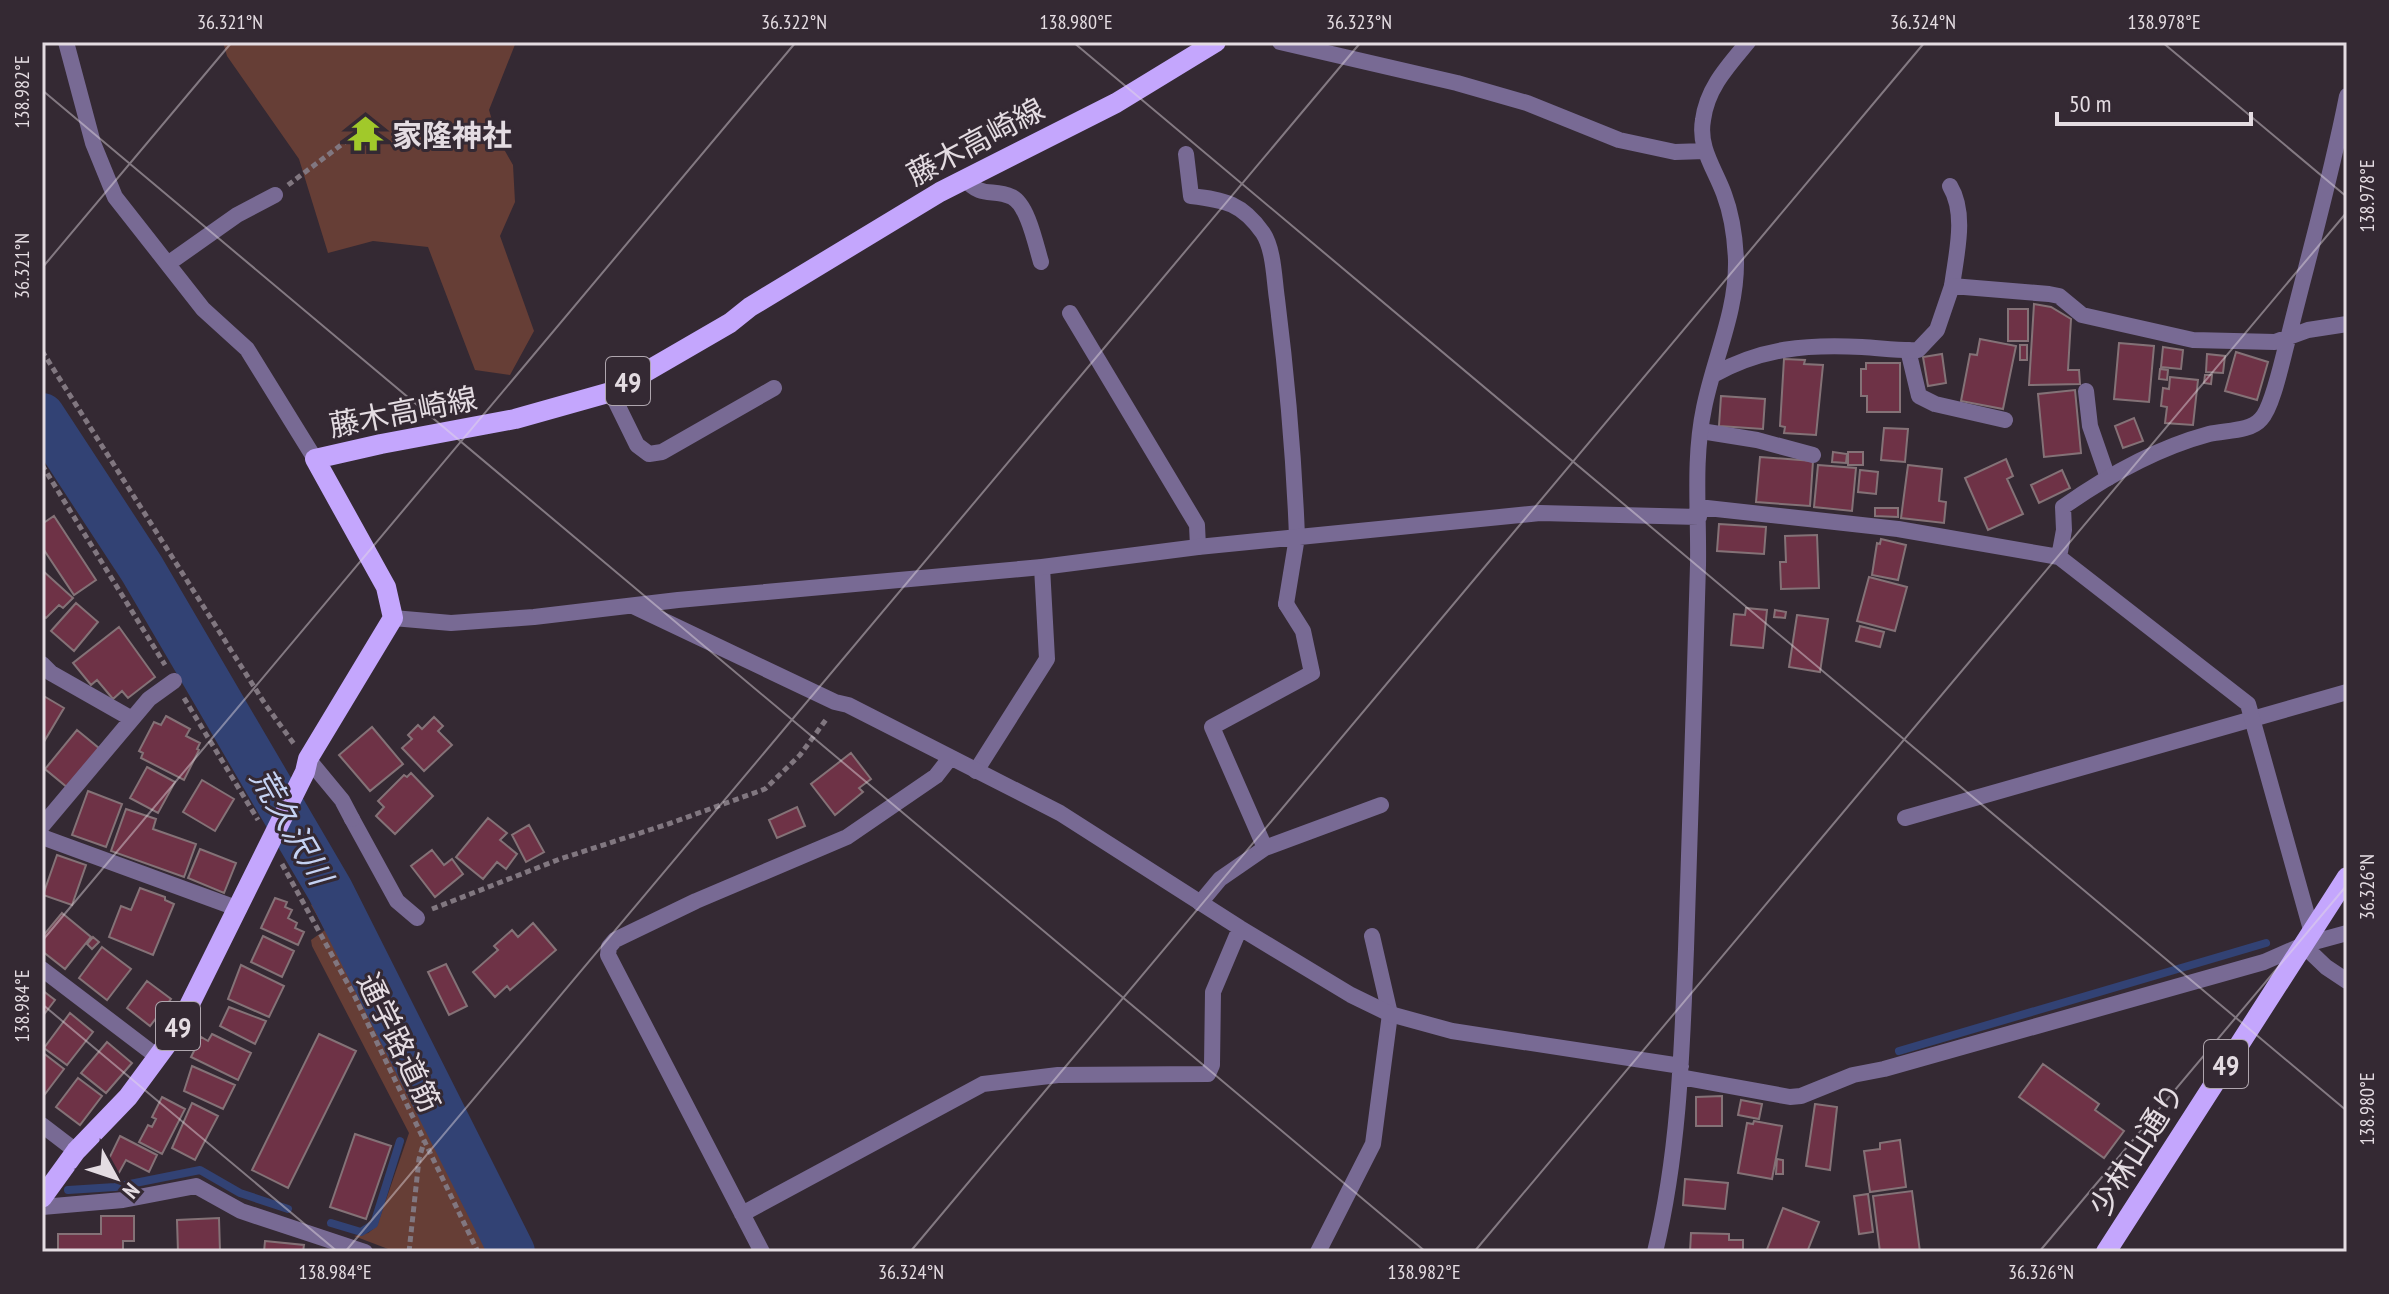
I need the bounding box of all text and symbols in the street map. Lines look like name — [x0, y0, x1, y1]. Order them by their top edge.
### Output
text: 36.321°N — [197, 9, 263, 35]
text: 36.322°N — [761, 9, 827, 35]
text: 138.980°E — [1040, 9, 1112, 35]
text: 36.323°N — [1326, 9, 1392, 35]
text: 36.324°N — [1890, 9, 1956, 35]
text: 138.978°E — [2128, 9, 2200, 35]
text: 138.982°E — [9, 56, 35, 128]
scale bar — [2057, 76, 2251, 126]
text: 50 m — [2069, 88, 2111, 119]
street label: 藤木高崎線 — [900, 89, 1050, 193]
temple icon: 家隆神社 — [347, 115, 385, 153]
place label: 家隆神社 — [392, 115, 512, 154]
text: 138.978°E — [2354, 160, 2380, 232]
text: 36.321°N — [9, 233, 35, 299]
road number: 49 — [606, 357, 650, 405]
street label: 藤木高崎線 — [326, 378, 480, 444]
water label: 荒久沢川 — [242, 760, 344, 895]
text: 36.326°N — [2354, 854, 2380, 920]
street label: 通学路道筋 — [350, 966, 450, 1118]
text: 138.984°E — [9, 970, 35, 1042]
road number: 49 — [156, 1002, 200, 1050]
road number: 49 — [2204, 1040, 2248, 1088]
text: 138.980°E — [2354, 1073, 2380, 1145]
street label: 少林山通り — [2080, 1075, 2192, 1223]
north arrow — [76, 1138, 156, 1218]
text: N — [117, 1177, 146, 1204]
text: 138.984°E — [299, 1259, 371, 1285]
text: 36.324°N — [878, 1259, 944, 1285]
text: 138.982°E — [1388, 1259, 1460, 1285]
text: 36.326°N — [2008, 1259, 2074, 1285]

